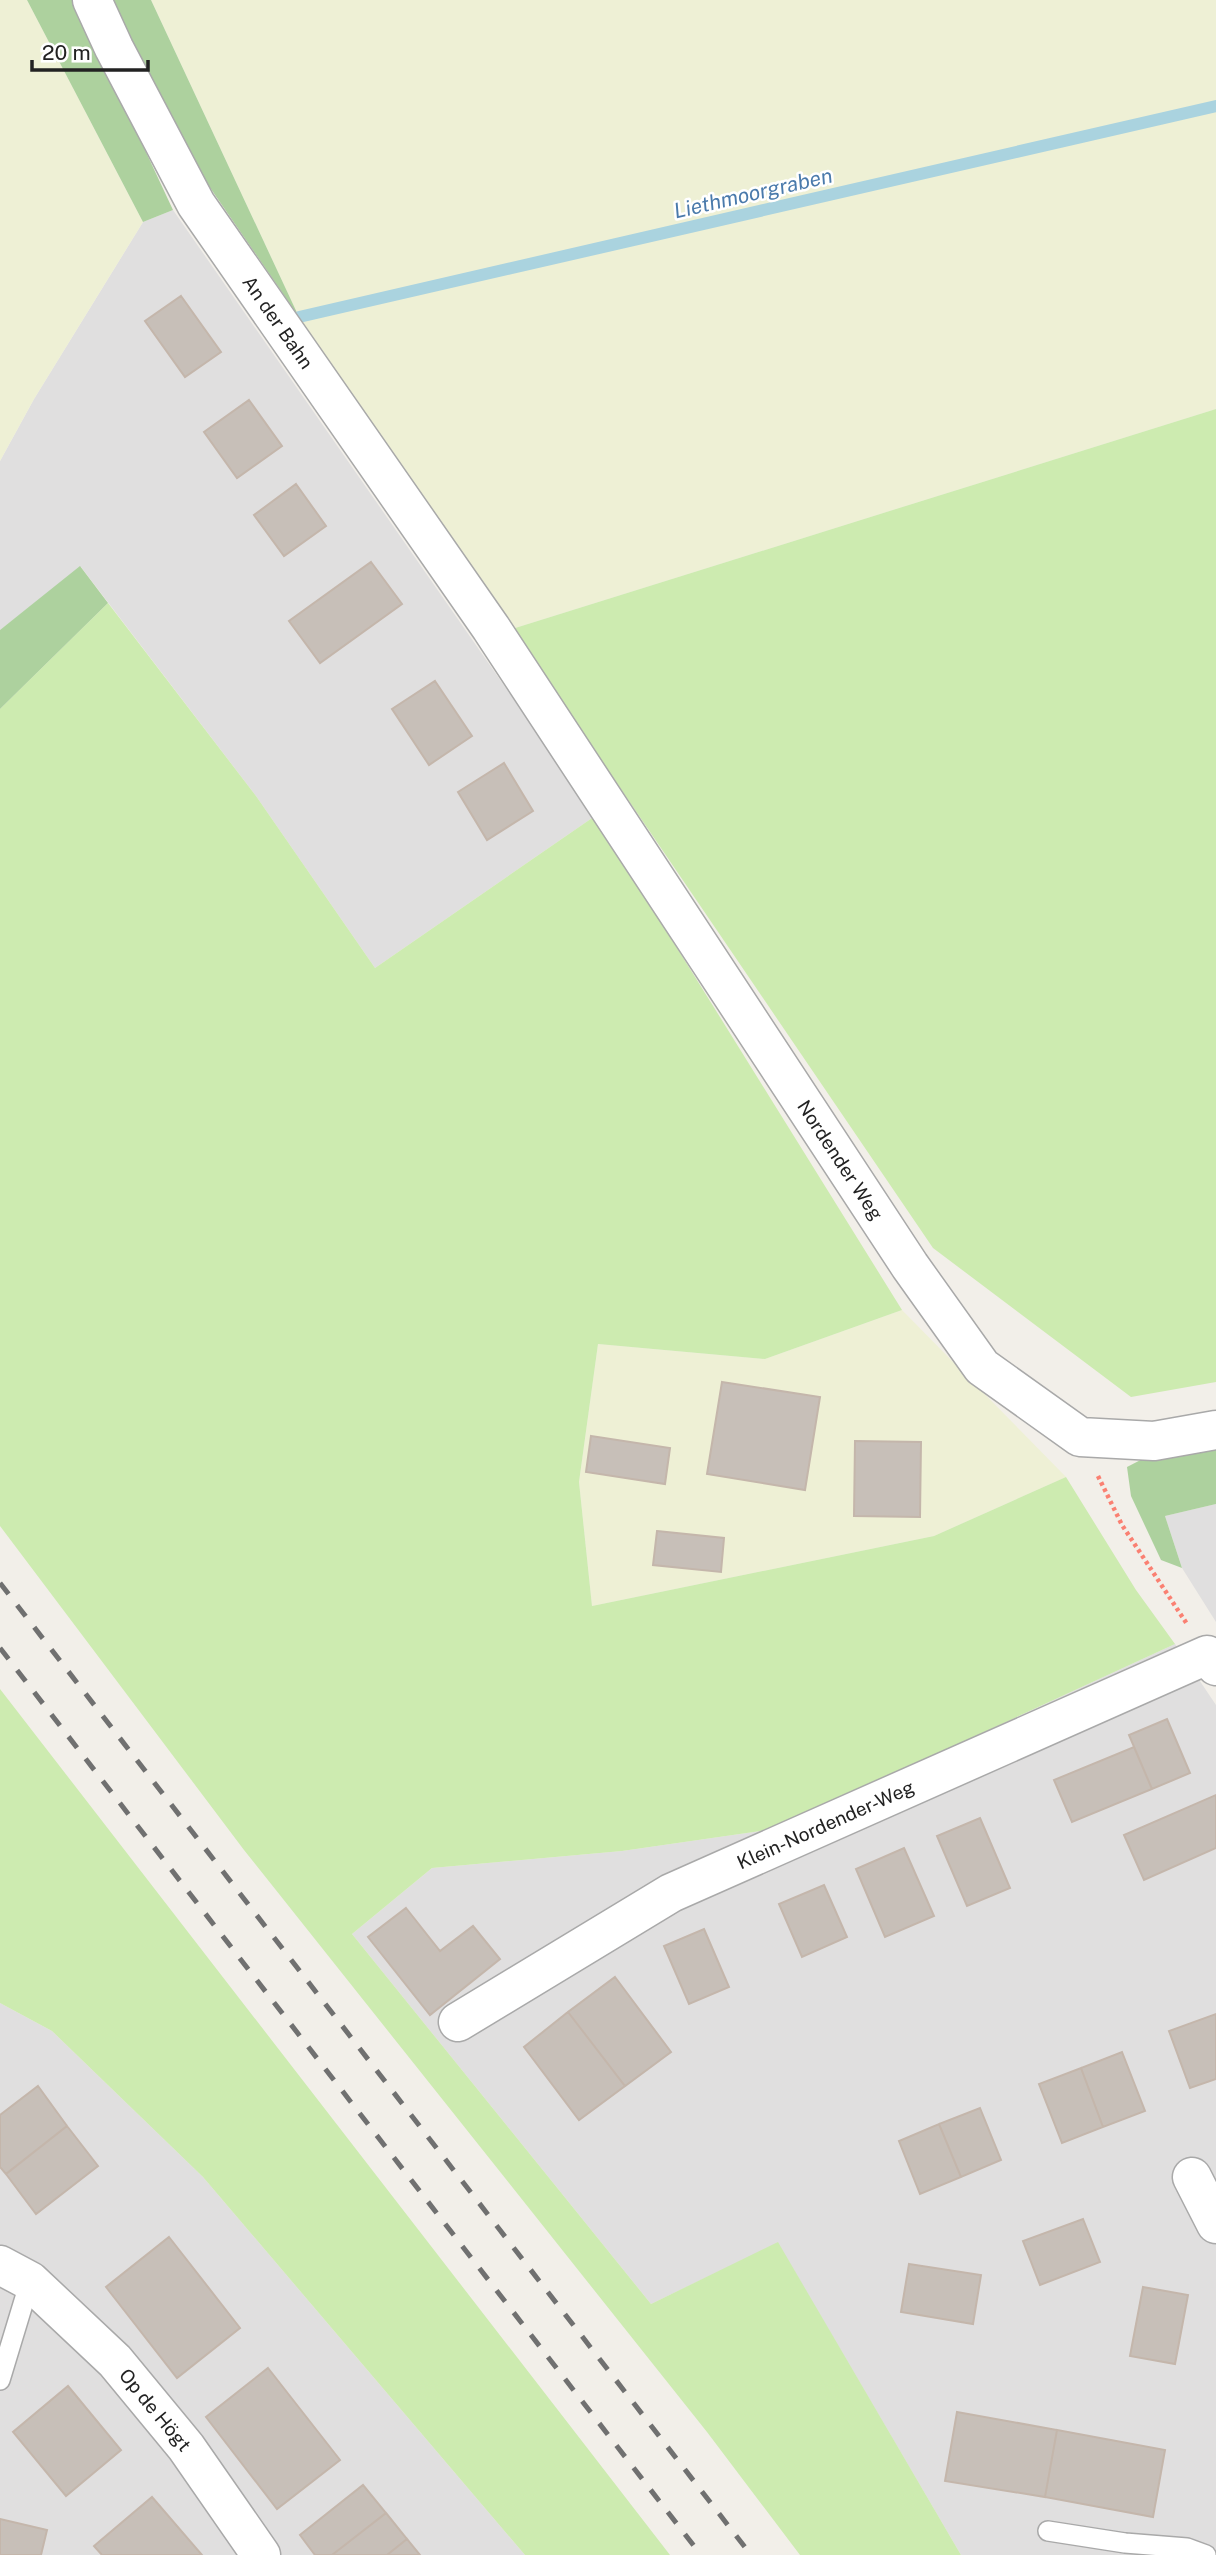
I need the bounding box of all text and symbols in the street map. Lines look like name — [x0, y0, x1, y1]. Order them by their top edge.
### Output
scale bar — [32, 28, 147, 72]
text: 20 m — [42, 40, 91, 65]
water label: Liethmoorgraben — [671, 163, 835, 223]
street label: An der Bahn — [238, 271, 318, 373]
street label: Nordender Weg — [793, 1096, 888, 1224]
street label: Klein-Nordender-Weg — [734, 1775, 918, 1873]
street label: Op de Högt — [115, 2364, 196, 2456]

